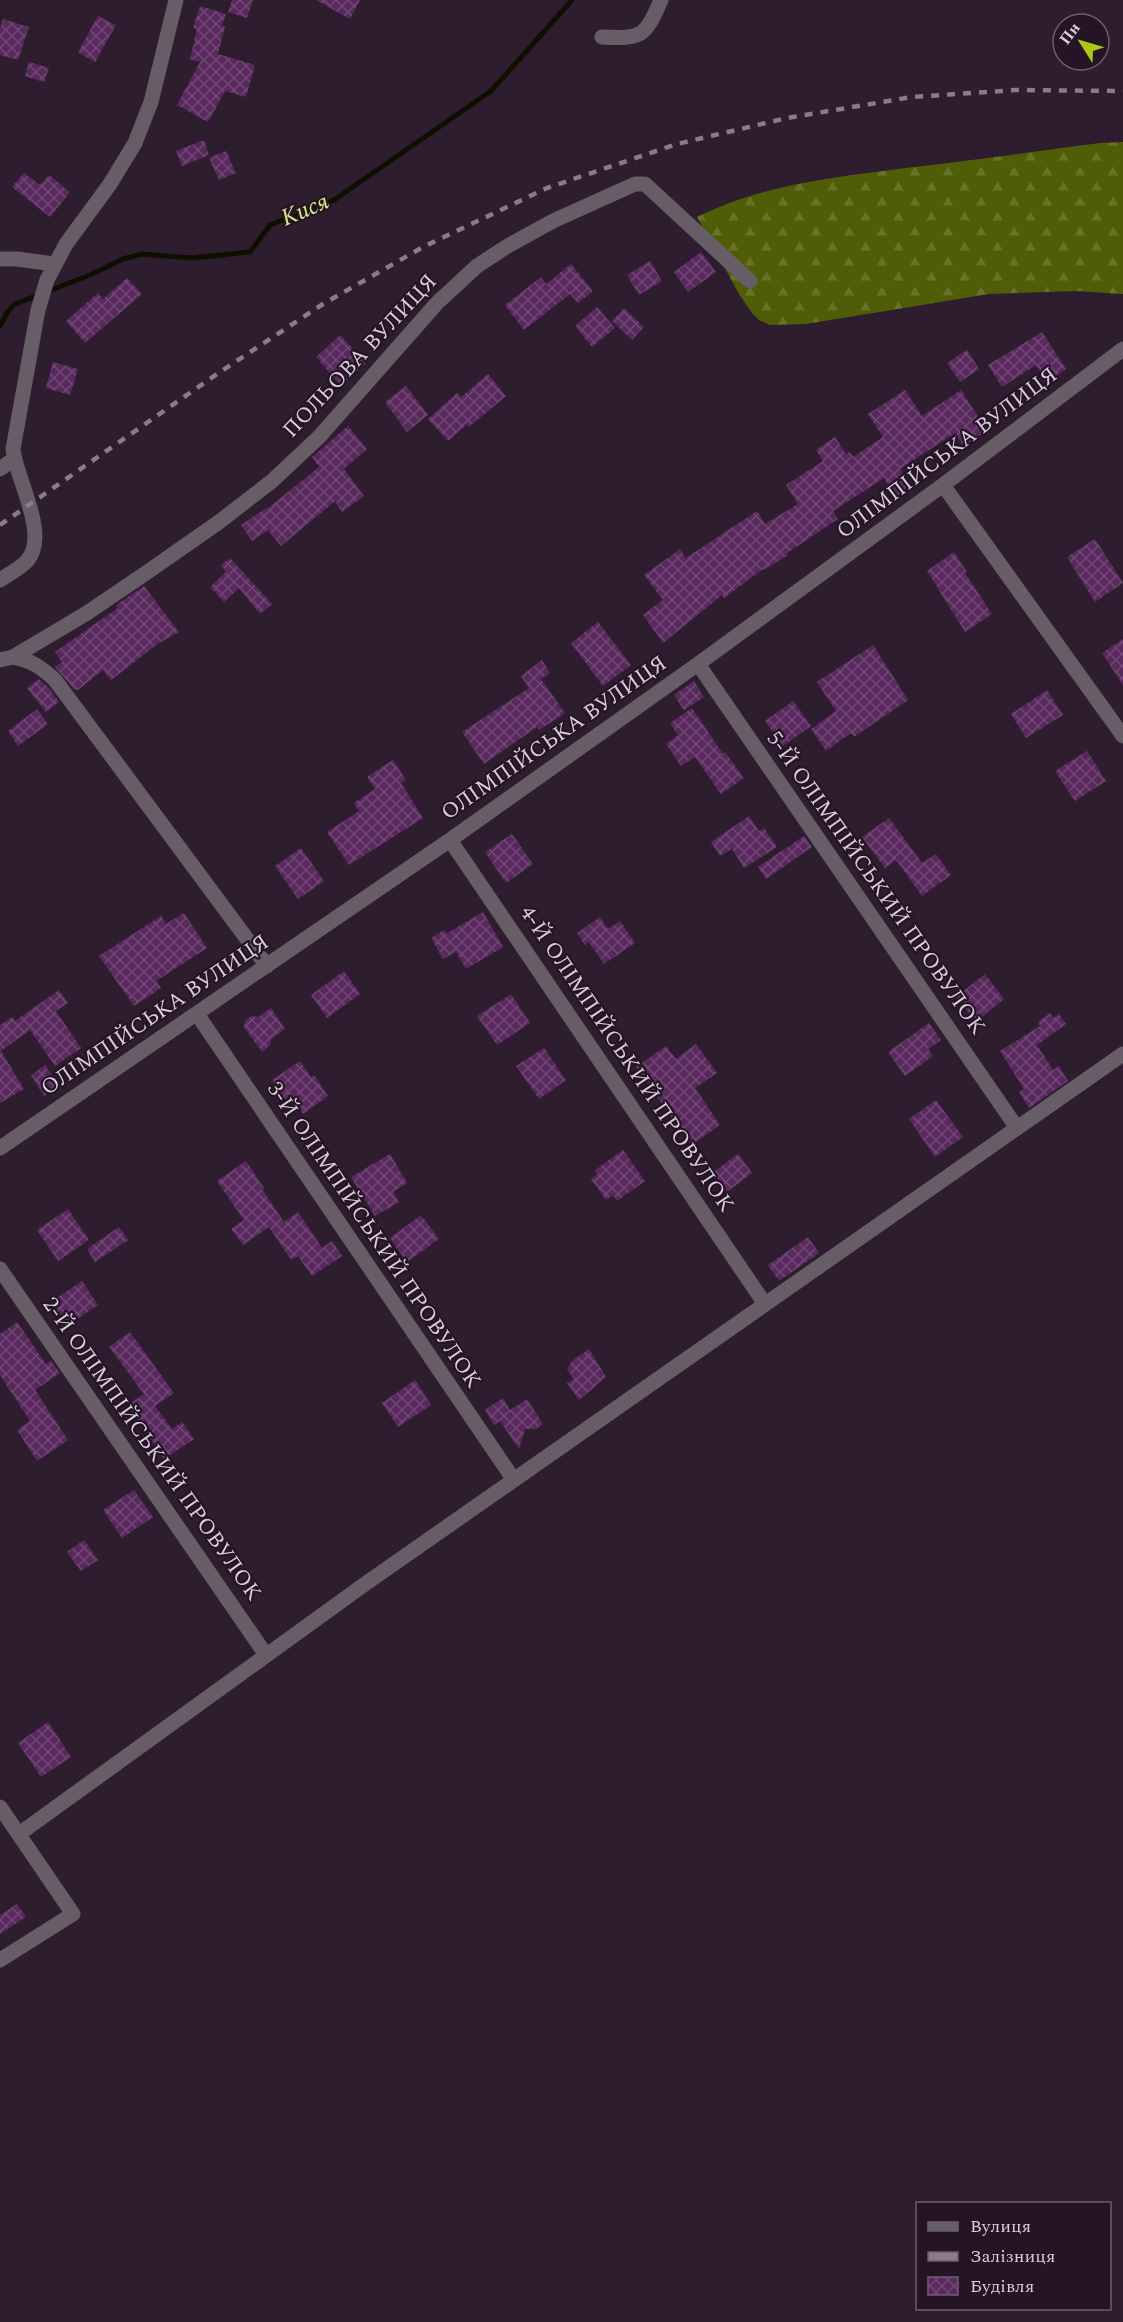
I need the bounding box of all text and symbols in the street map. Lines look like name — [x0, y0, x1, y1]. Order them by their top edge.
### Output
north arrow — [1051, 12, 1111, 72]
text: Пн — [1053, 17, 1086, 50]
water label: Кися — [275, 184, 335, 236]
street label: ПОЛЬОВА ВУЛИЦЯ — [275, 266, 445, 446]
street label: ОЛІМПІЙСЬКА ВУЛИЦЯ — [830, 359, 1064, 547]
street label: ОЛІМПІЙСЬКА ВУЛИЦЯ — [434, 647, 674, 829]
street label: 5-Й ОЛІМПІЙСЬКИЙ ПРОВУЛОК — [758, 724, 994, 1042]
street label: 4-Й ОЛІМПІЙСЬКИЙ ПРОВУЛОК — [511, 899, 743, 1219]
street label: ОЛІМПІЙСЬКА ВУЛИЦЯ — [34, 926, 276, 1104]
street label: 3-Й ОЛІМПІЙСЬКИЙ ПРОВУЛОК — [258, 1075, 490, 1395]
street label: 2-Й ОЛІМПІЙСЬКИЙ ПРОВУЛОК — [34, 1290, 270, 1608]
legend — [916, 2202, 1111, 2310]
text: Вулиця — [970, 2213, 1031, 2240]
text: Залізниця — [970, 2243, 1055, 2270]
text: Будівля — [970, 2273, 1034, 2300]

